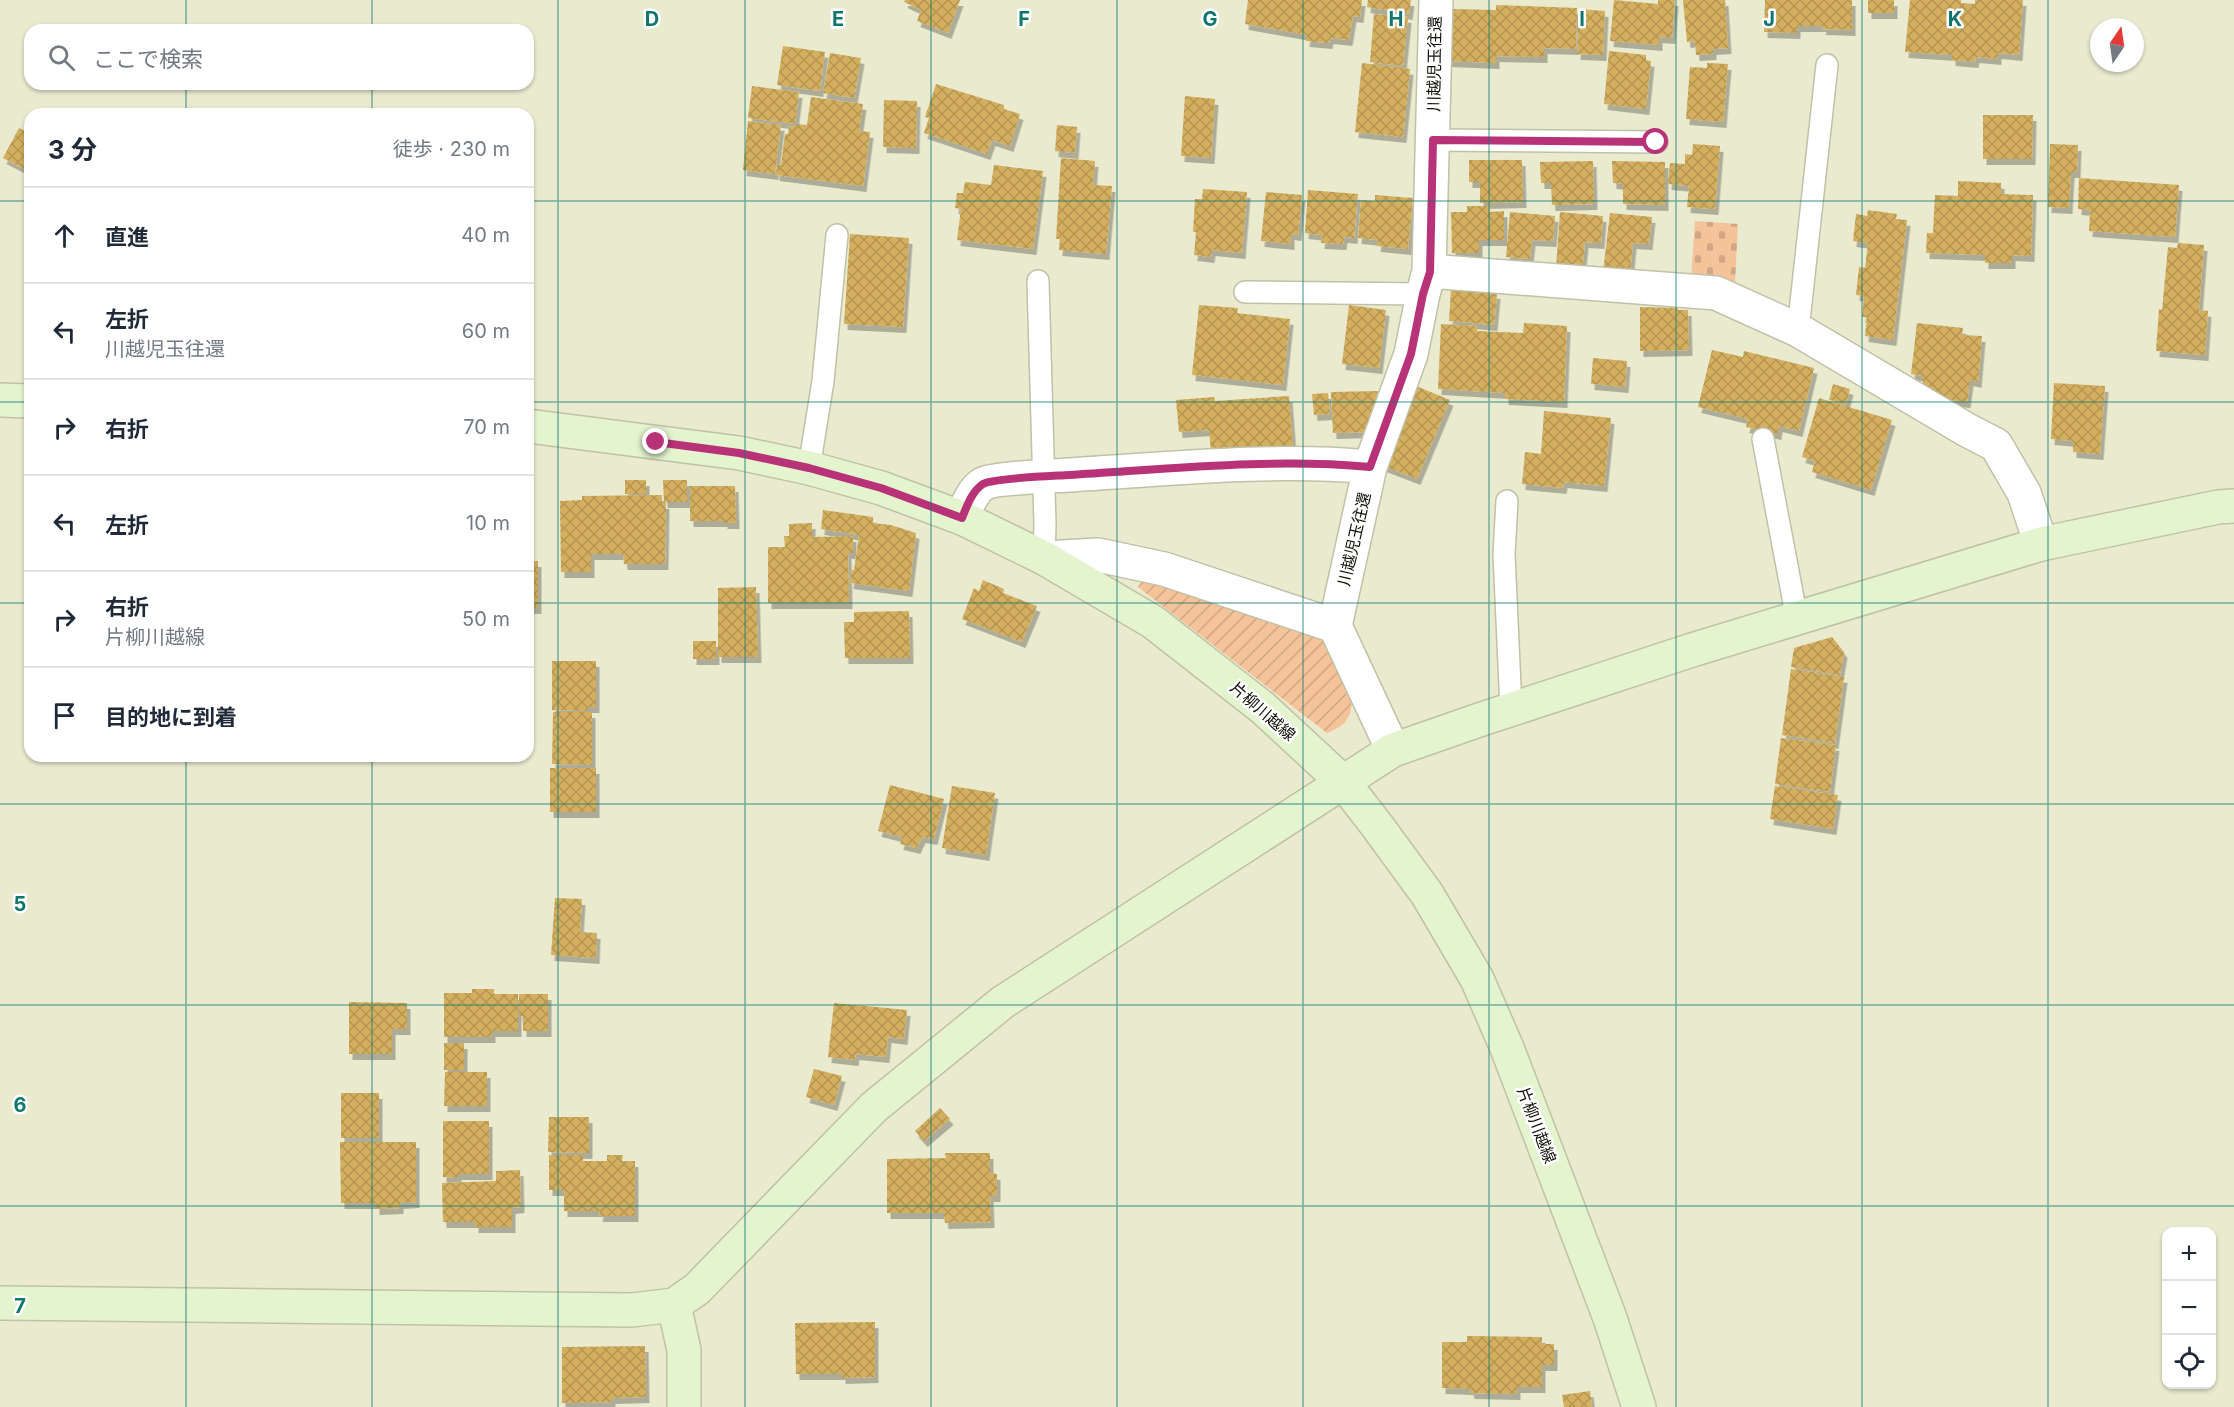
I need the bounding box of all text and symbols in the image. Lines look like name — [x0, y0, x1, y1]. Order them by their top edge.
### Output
text: D — [645, 7, 659, 31]
text: E — [832, 7, 844, 31]
text: F — [1018, 7, 1030, 31]
text: G — [1202, 7, 1218, 31]
text: H — [1389, 7, 1403, 31]
text: I — [1579, 7, 1585, 31]
text: J — [1763, 7, 1775, 31]
text: K — [1948, 7, 1962, 31]
street label: 川越児玉往還 — [1423, 16, 1445, 112]
north arrow — [2090, 18, 2144, 72]
search box — [24, 24, 534, 90]
icon: search — [45, 41, 78, 74]
text: ここで検索 — [93, 46, 203, 72]
route start — [1642, 128, 1668, 154]
text: 3 分 — [48, 134, 97, 165]
text: 徒歩 · 230 m — [393, 137, 510, 161]
icon: ahead — [48, 219, 81, 252]
text: 40 m — [461, 223, 510, 247]
text: 直進 — [105, 224, 149, 250]
text: 左折 — [105, 306, 149, 332]
icon: left — [48, 315, 81, 348]
text: 60 m — [462, 319, 510, 343]
text: 川越児玉往還 — [105, 337, 225, 361]
icon: right — [48, 411, 81, 444]
text: 70 m — [463, 415, 510, 439]
text: 右折 — [105, 416, 149, 442]
route end — [642, 428, 668, 454]
street label: 川越児玉往還 — [1333, 490, 1375, 588]
icon: left — [48, 507, 81, 540]
text: 10 m — [466, 511, 510, 535]
text: 左折 — [105, 512, 149, 538]
text: 右折 — [105, 594, 149, 620]
icon: right — [48, 603, 81, 636]
text: 50 m — [462, 607, 510, 631]
text: 片柳川越線 — [105, 625, 205, 649]
street label: 片柳川越線 — [1226, 677, 1300, 745]
icon: arrive — [48, 699, 81, 732]
text: 目的地に到着 — [105, 704, 237, 730]
text: 5 — [14, 892, 26, 916]
street label: 片柳川越線 — [1513, 1084, 1561, 1166]
text: 6 — [14, 1093, 27, 1117]
map controls — [2162, 1227, 2216, 1389]
button: + — [2162, 1227, 2216, 1281]
button: − — [2162, 1281, 2216, 1335]
text: 7 — [14, 1294, 26, 1318]
button: locate — [2162, 1335, 2216, 1389]

